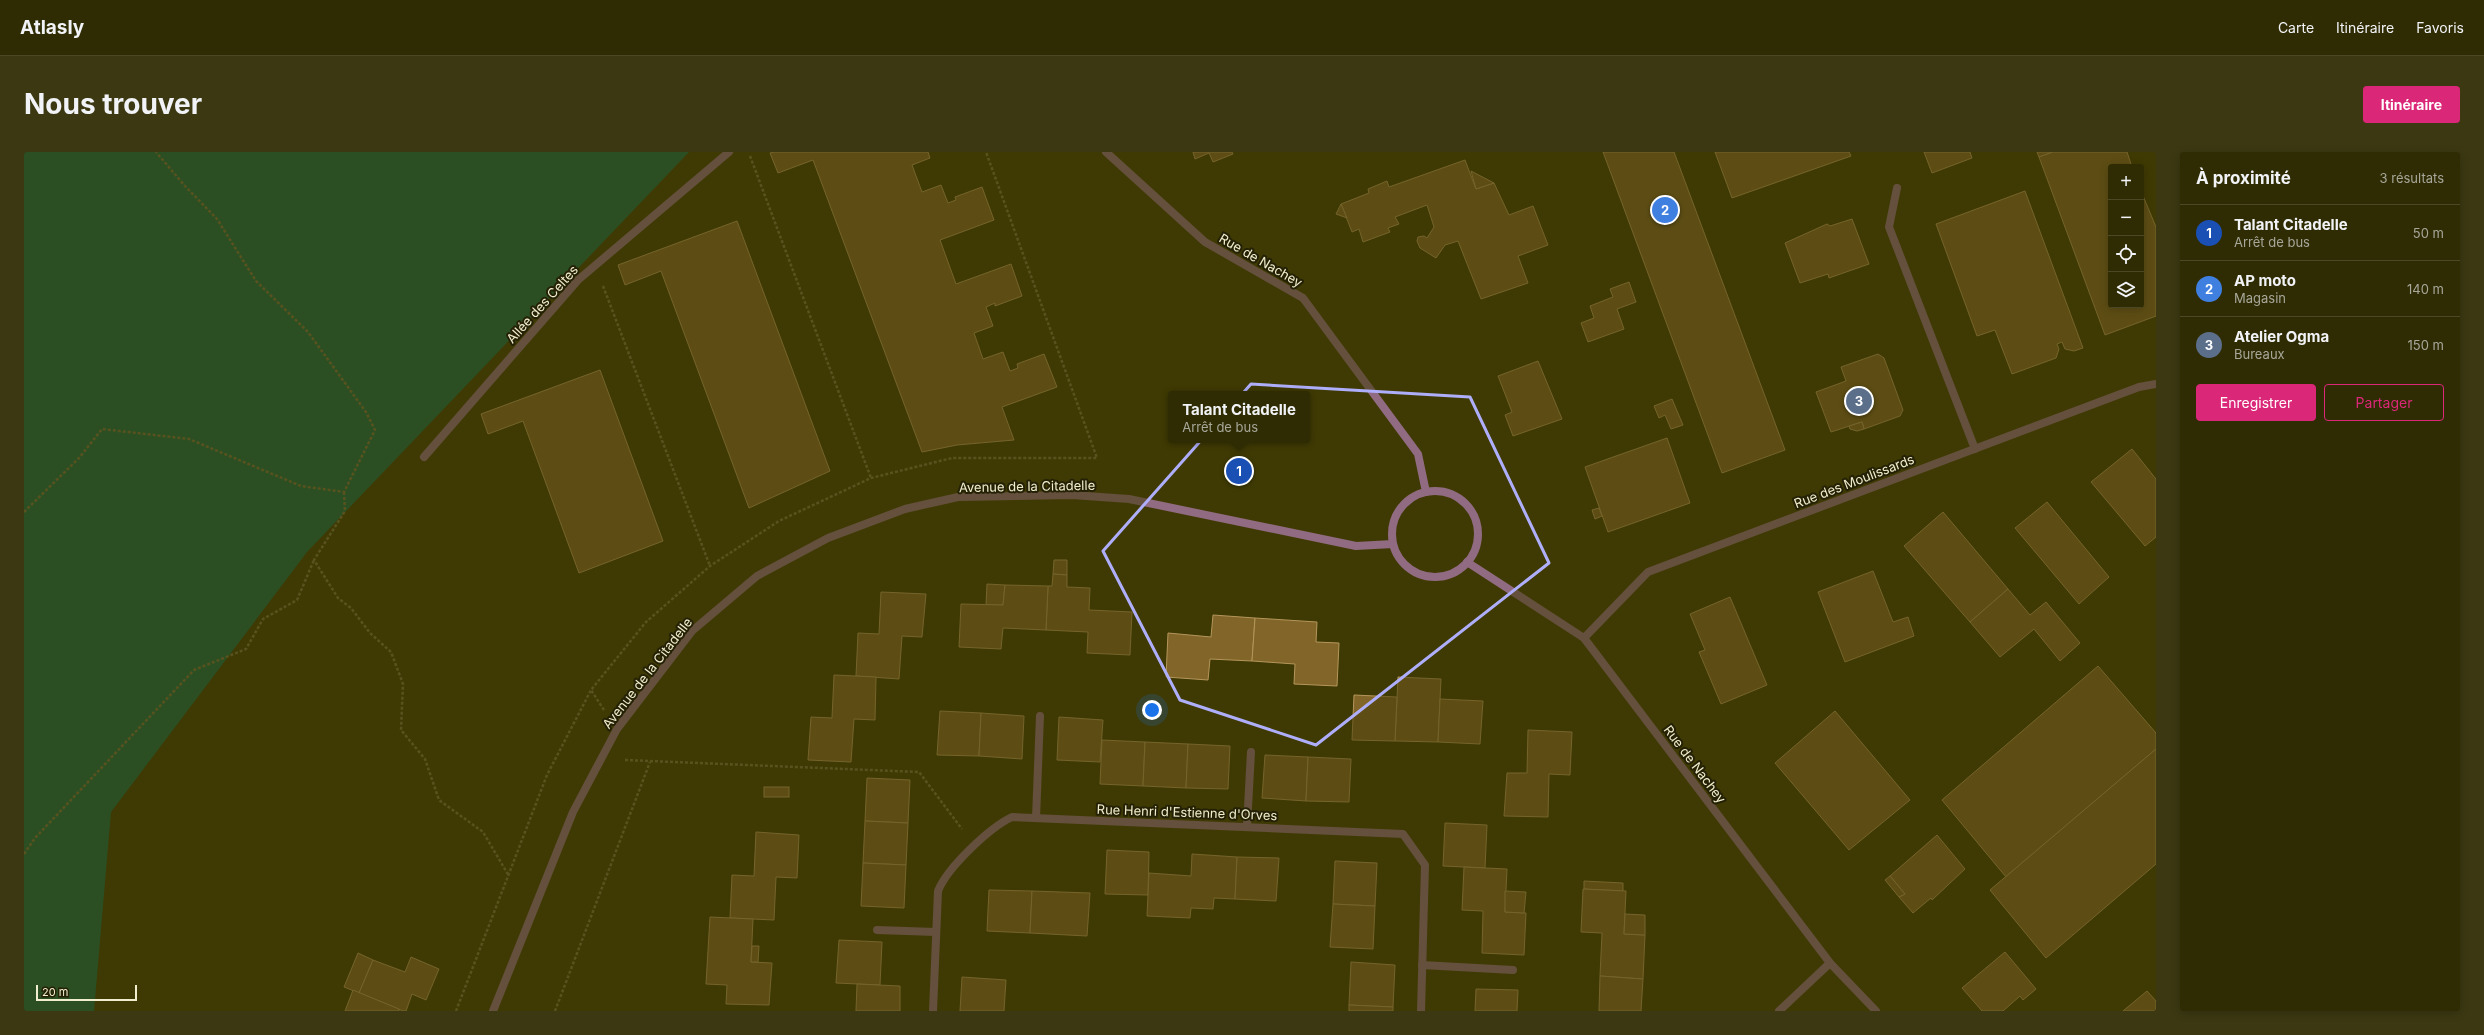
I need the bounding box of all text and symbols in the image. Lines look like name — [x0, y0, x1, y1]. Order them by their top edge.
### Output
text: Atlasly — [20, 16, 84, 39]
text: Carte — [2278, 19, 2314, 36]
text: Itinéraire — [2336, 19, 2394, 36]
text: Favoris — [2416, 19, 2464, 36]
button: Itinéraire — [2363, 86, 2460, 123]
text: Nous trouver — [24, 87, 202, 121]
map controls — [2108, 164, 2144, 308]
button: + — [2108, 164, 2144, 200]
text: À proximité — [2196, 168, 2291, 188]
text: 3 résultats — [2380, 170, 2444, 186]
pin: 2 — [1652, 195, 1678, 225]
button: − — [2108, 200, 2144, 236]
text: Talant Citadelle — [2234, 215, 2348, 234]
text: 1 — [2206, 225, 2212, 241]
text: 50 m — [2413, 225, 2444, 241]
street label: Rue de Nachey — [1217, 230, 1305, 290]
text: Arrêt de bus — [2234, 234, 2310, 250]
button: locate — [2108, 236, 2144, 272]
street label: Allée des Celtes — [503, 262, 581, 346]
text: AP moto — [2234, 271, 2296, 290]
button: layers — [2108, 272, 2144, 308]
text: 2 — [2205, 281, 2213, 297]
text: 140 m — [2407, 281, 2444, 297]
text: Magasin — [2234, 290, 2286, 306]
text: Atelier Ogma — [2234, 327, 2329, 346]
text: 3 — [2205, 337, 2213, 353]
text: 150 m — [2408, 337, 2444, 353]
text: Bureaux — [2234, 346, 2285, 362]
button: Enregistrer — [2196, 384, 2316, 421]
button: Partager — [2324, 384, 2444, 421]
pin: 3 — [1846, 386, 1872, 416]
popup — [1168, 391, 1310, 443]
text: Talant Citadelle — [1182, 400, 1296, 419]
text: Arrêt de bus — [1182, 419, 1258, 435]
street label: Rue des Moulissards — [1792, 451, 1916, 511]
pin: 1 — [1226, 456, 1252, 486]
street label: Avenue de la Citadelle — [959, 477, 1095, 495]
street label: Avenue de la Citadelle — [599, 614, 695, 732]
your location — [1142, 700, 1162, 720]
street label: Rue de Nachey — [1661, 722, 1729, 806]
street label: Rue Henri d'Estienne d'Orves — [1096, 801, 1278, 823]
scale bar — [36, 983, 137, 1002]
text: 20 m — [42, 985, 68, 999]

